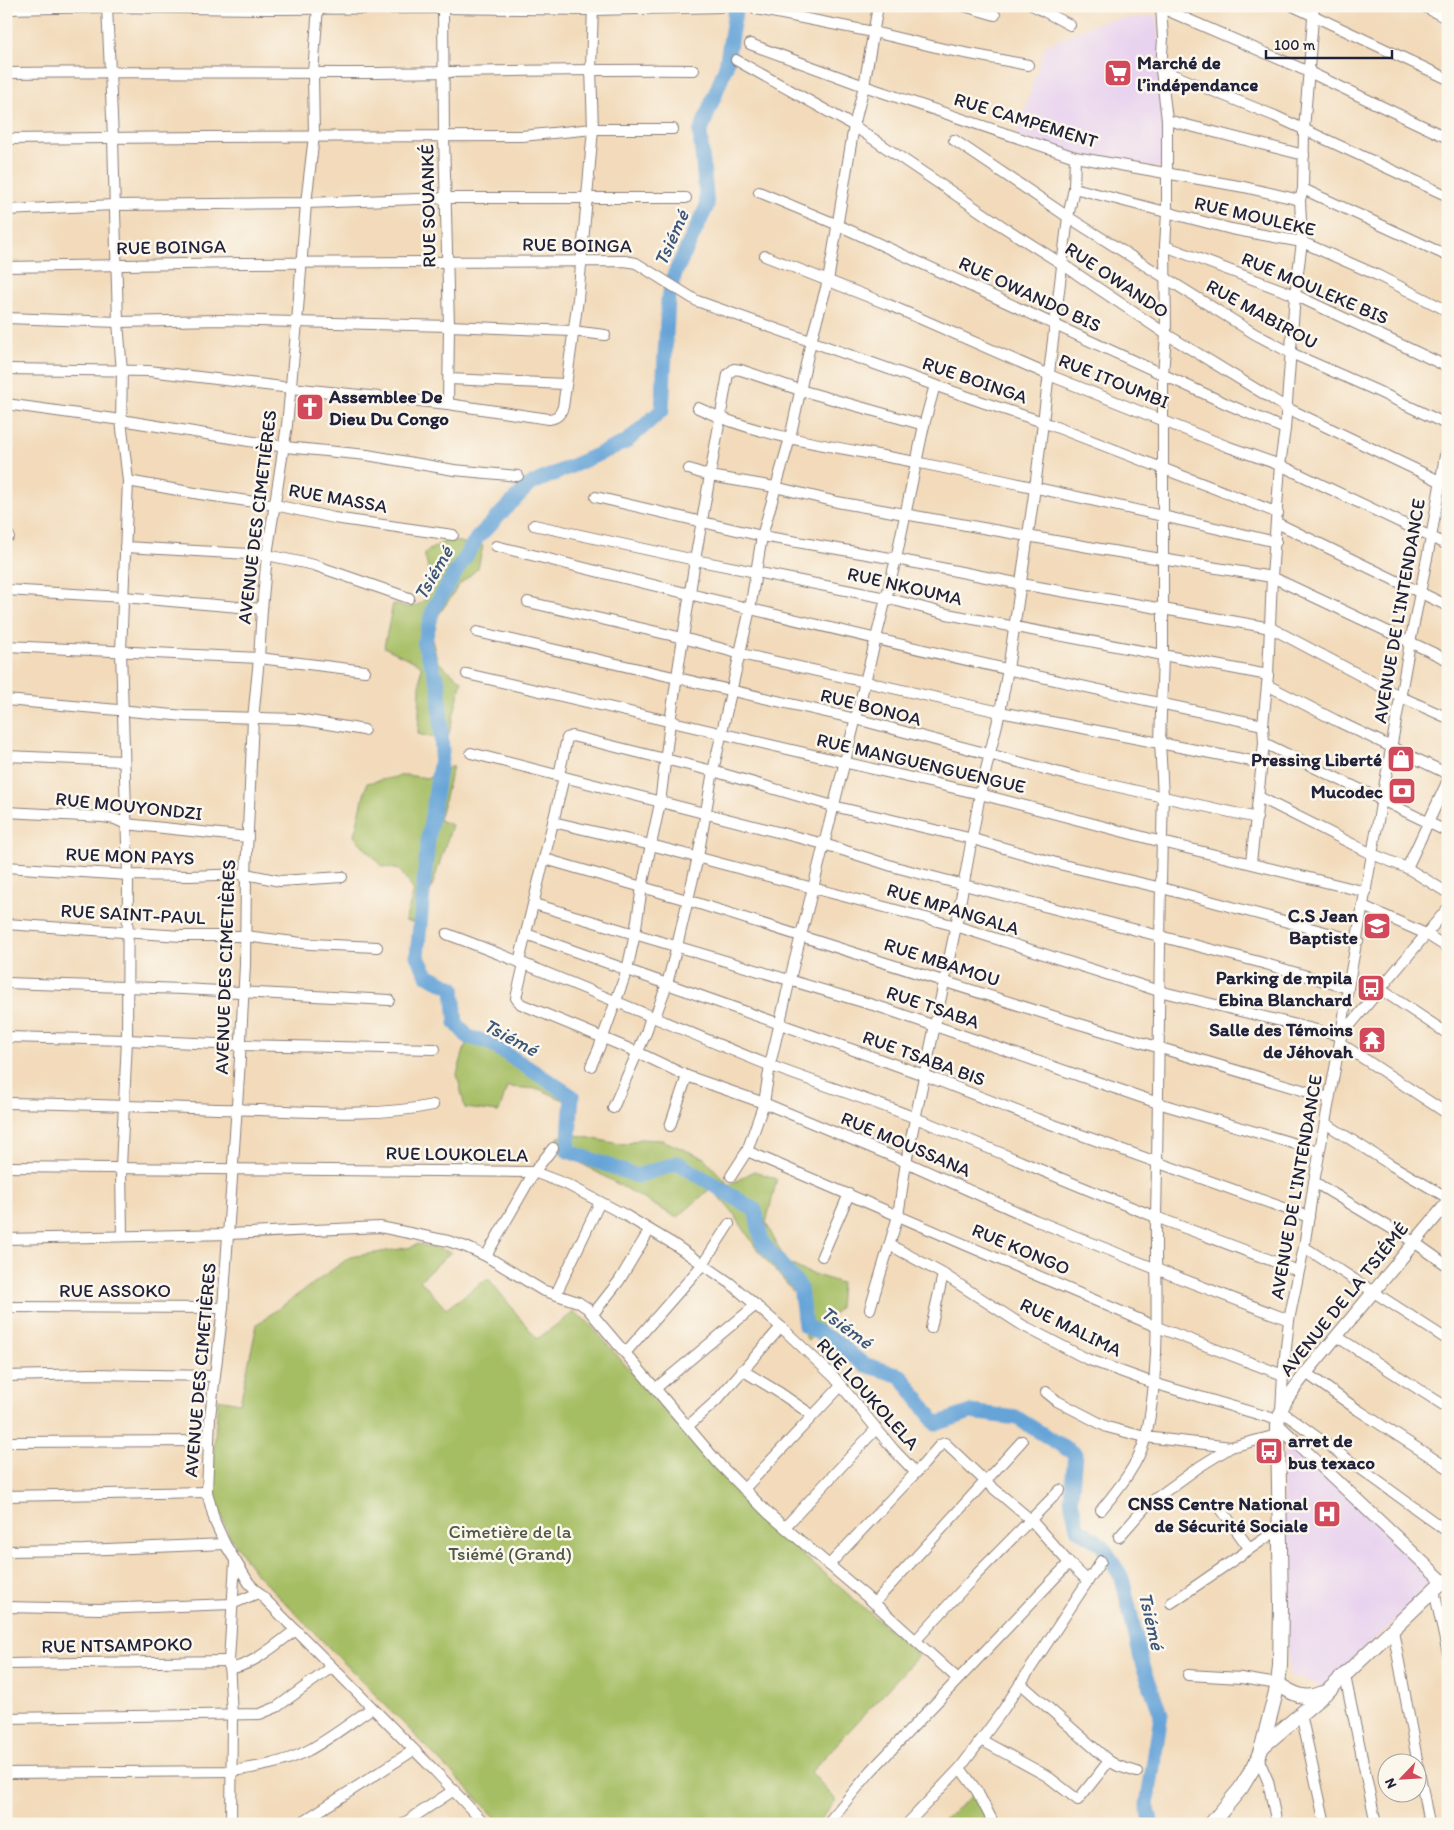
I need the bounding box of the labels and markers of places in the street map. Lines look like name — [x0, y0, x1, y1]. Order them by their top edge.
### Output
place label: Marché de l’indépendance — [1137, 51, 1258, 96]
supermarket icon: Marché de l’indépendance — [1103, 58, 1133, 88]
place label: Assemblee De Dieu Du Congo — [328, 385, 449, 430]
church icon: Assemblee De Dieu Du Congo — [295, 392, 325, 422]
shop icon: Pressing Liberté — [1386, 744, 1416, 774]
place label: Pressing Liberté — [1251, 748, 1382, 771]
bank icon: Mucodec — [1387, 776, 1417, 806]
place label: Mucodec — [1311, 780, 1383, 803]
place label: C.S Jean Baptiste — [1288, 904, 1358, 949]
school or university icon: C.S Jean Baptiste — [1362, 911, 1392, 941]
place label: Parking de mpila Ebina Blanchard — [1216, 966, 1353, 1011]
bus stop icon: Parking de mpila Ebina Blanchard — [1356, 973, 1386, 1003]
place label: Salle des Témoins de Jéhovah — [1209, 1018, 1354, 1063]
temple icon: Salle des Témoins de Jéhovah — [1357, 1025, 1387, 1055]
place label: arret de bus texaco — [1288, 1429, 1375, 1474]
bus stop icon: arret de bus texaco — [1254, 1436, 1284, 1466]
place label: CNSS Centre National de Sécurité Sociale — [1128, 1492, 1309, 1537]
hospital icon: CNSS Centre National de Sécurité Sociale — [1312, 1499, 1342, 1529]

